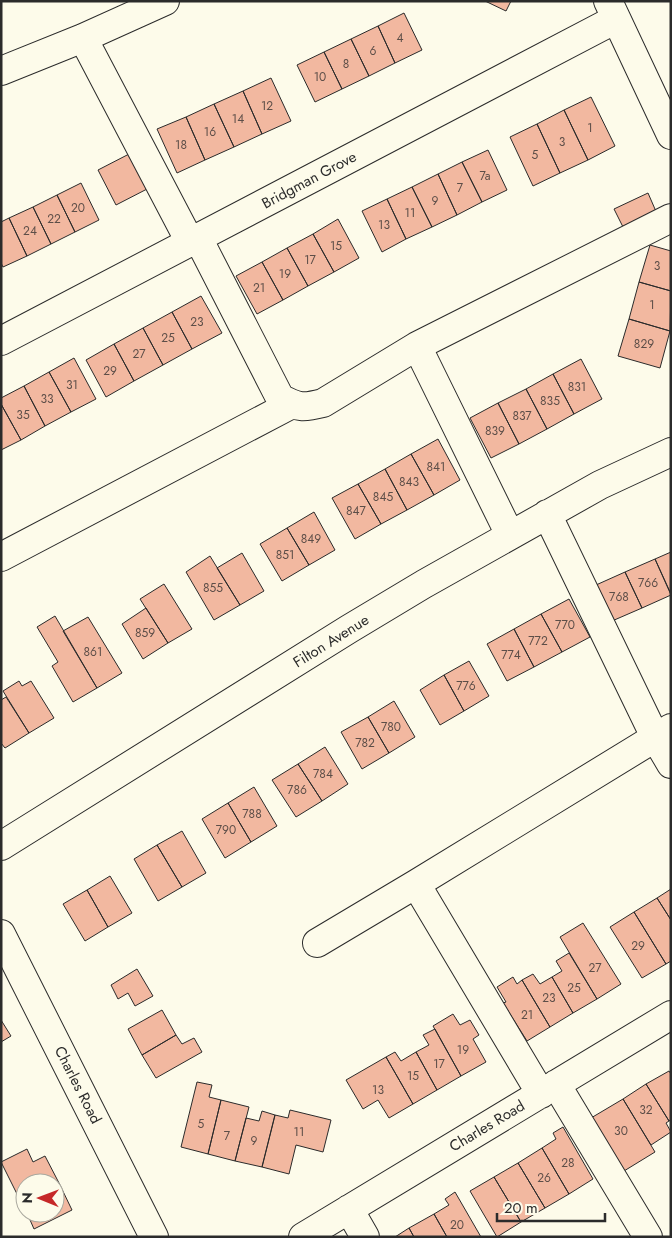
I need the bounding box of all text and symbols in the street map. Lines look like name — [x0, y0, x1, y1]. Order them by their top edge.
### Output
house number: 4 — [397, 29, 404, 47]
house number: 6 — [370, 42, 377, 60]
house number: 8 — [343, 55, 349, 73]
house number: 10 — [314, 68, 326, 86]
house number: 12 — [261, 97, 273, 115]
house number: 14 — [232, 110, 244, 128]
house number: 1 — [587, 119, 593, 137]
house number: 16 — [204, 123, 216, 141]
house number: 3 — [559, 133, 566, 151]
house number: 18 — [175, 136, 187, 154]
street label: Bridgman Grove — [258, 146, 361, 214]
house number: 5 — [532, 146, 539, 164]
house number: 7a — [480, 167, 491, 185]
house number: 7 — [457, 179, 464, 197]
house number: 9 — [432, 192, 439, 210]
house number: 20 — [71, 199, 85, 217]
house number: 11 — [405, 204, 415, 222]
house number: 22 — [47, 210, 61, 228]
house number: 13 — [378, 216, 390, 234]
house number: 24 — [23, 222, 37, 240]
house number: 15 — [330, 237, 342, 255]
house number: 17 — [304, 251, 317, 269]
house number: 3 — [654, 257, 661, 275]
house number: 19 — [279, 265, 291, 283]
house number: 21 — [253, 279, 265, 297]
house number: 1 — [649, 296, 655, 314]
house number: 23 — [190, 313, 204, 331]
house number: 25 — [161, 329, 175, 347]
house number: 829 — [634, 335, 654, 353]
house number: 27 — [132, 345, 146, 363]
house number: 29 — [103, 362, 117, 380]
house number: 31 — [66, 376, 78, 394]
house number: 831 — [568, 378, 586, 396]
house number: 33 — [40, 390, 54, 408]
house number: 835 — [540, 392, 560, 410]
house number: 35 — [16, 406, 30, 424]
house number: 837 — [512, 407, 532, 425]
house number: 839 — [485, 422, 505, 440]
house number: 841 — [427, 458, 445, 476]
house number: 843 — [399, 473, 419, 491]
house number: 845 — [373, 488, 393, 506]
house number: 847 — [346, 502, 367, 520]
house number: 849 — [301, 530, 321, 548]
house number: 851 — [276, 546, 294, 564]
house number: 766 — [638, 574, 658, 592]
house number: 855 — [203, 579, 223, 597]
house number: 768 — [609, 588, 629, 606]
street label: Filton Avenue — [289, 609, 373, 673]
house number: 770 — [555, 616, 575, 634]
house number: 859 — [135, 624, 155, 642]
house number: 772 — [528, 632, 548, 650]
house number: 861 — [84, 643, 102, 661]
house number: 774 — [501, 646, 521, 664]
house number: 776 — [456, 677, 476, 695]
house number: 780 — [381, 718, 401, 736]
house number: 782 — [355, 734, 375, 752]
house number: 784 — [313, 765, 333, 783]
house number: 786 — [287, 781, 307, 799]
house number: 788 — [242, 805, 262, 823]
house number: 790 — [216, 821, 236, 839]
house number: 29 — [631, 937, 645, 955]
house number: 27 — [588, 959, 602, 977]
house number: 25 — [567, 979, 581, 997]
house number: 23 — [542, 989, 556, 1007]
house number: 21 — [521, 1006, 533, 1024]
house number: 19 — [457, 1041, 469, 1059]
street label: Charles Road — [49, 1042, 107, 1128]
house number: 17 — [433, 1055, 446, 1073]
house number: 15 — [407, 1067, 419, 1085]
house number: 13 — [372, 1081, 384, 1099]
street label: Charles Road — [445, 1095, 529, 1157]
house number: 32 — [639, 1101, 653, 1119]
house number: 5 — [198, 1115, 205, 1133]
house number: 30 — [614, 1122, 628, 1140]
house number: 11 — [294, 1123, 304, 1141]
house number: 7 — [224, 1127, 231, 1145]
house number: 9 — [251, 1132, 258, 1150]
house number: 28 — [561, 1154, 575, 1172]
house number: 26 — [537, 1169, 551, 1187]
north arrow — [15, 1173, 65, 1223]
scale bar — [497, 1190, 604, 1222]
text: N — [17, 1192, 37, 1204]
text: 20 m — [504, 1197, 538, 1219]
house number: 20 — [450, 1216, 464, 1234]

